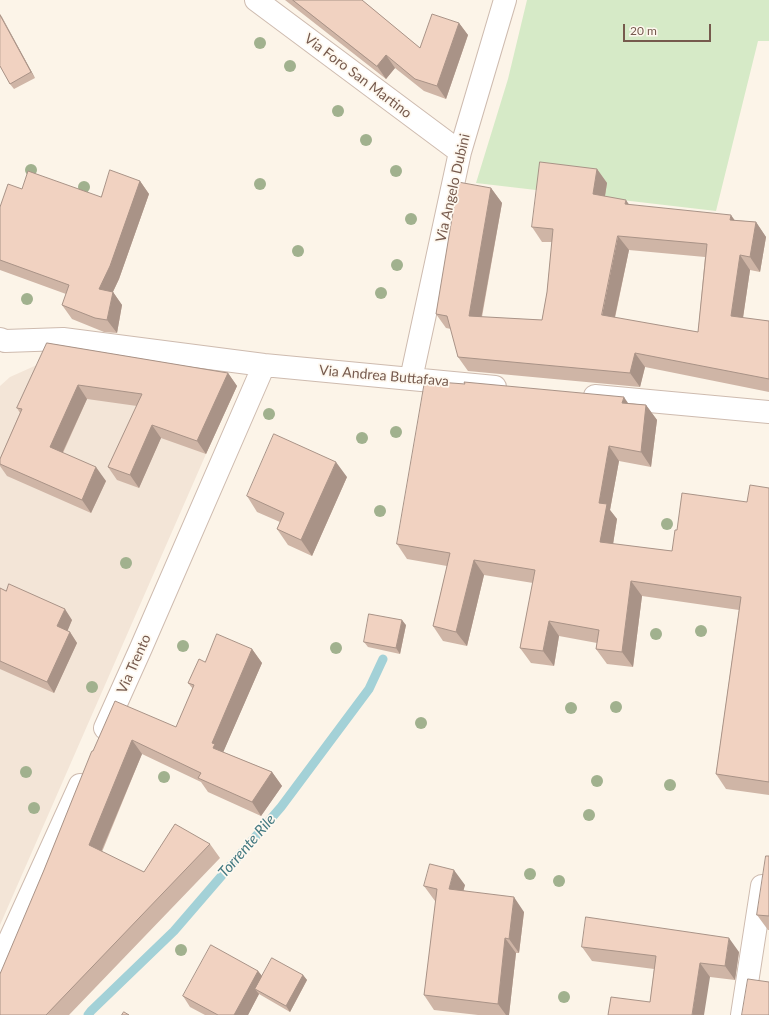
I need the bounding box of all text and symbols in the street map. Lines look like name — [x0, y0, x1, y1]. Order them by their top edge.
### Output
scale bar — [625, 16, 713, 42]
text: 20 m — [630, 23, 657, 38]
street label: Via Foro San Martino — [301, 30, 415, 122]
street label: Via Angelo Dubini — [432, 132, 474, 244]
street label: Via Andrea Buttafava — [318, 362, 450, 390]
street label: Via Trento — [114, 632, 154, 696]
water label: Torrente Rile — [215, 811, 279, 881]

